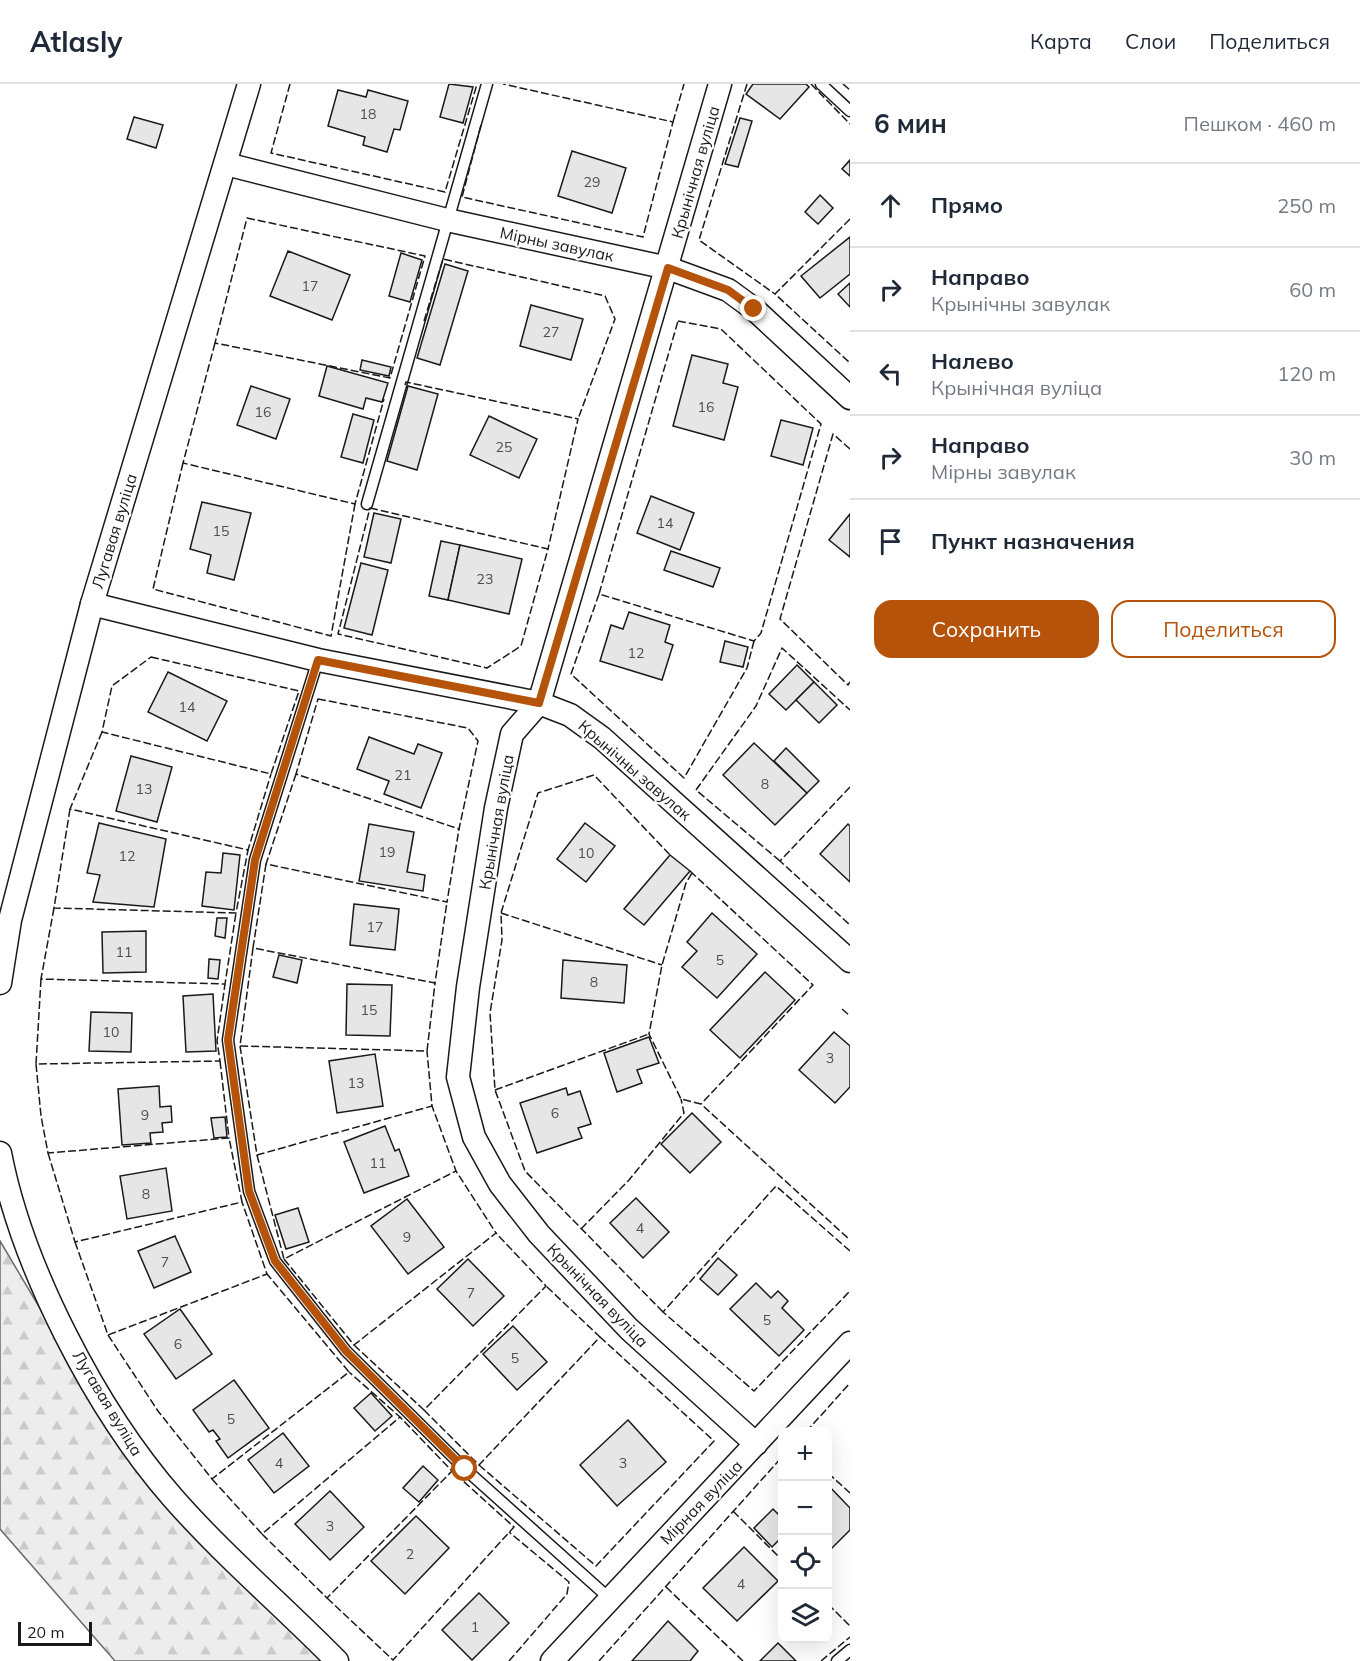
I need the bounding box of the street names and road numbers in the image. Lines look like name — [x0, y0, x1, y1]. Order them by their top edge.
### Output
street label: Крынічная вуліца — [667, 103, 723, 241]
street label: Мірны завулак — [498, 222, 616, 266]
street label: Лугавая вуліца — [87, 471, 141, 591]
street label: Крынічны завулак — [574, 716, 696, 825]
street label: Крынічная вуліца — [474, 753, 518, 891]
street label: Крынічная вуліца — [543, 1239, 653, 1351]
street label: Лугавая вуліца — [69, 1347, 147, 1459]
street label: Мірная вуліца — [656, 1456, 746, 1548]

